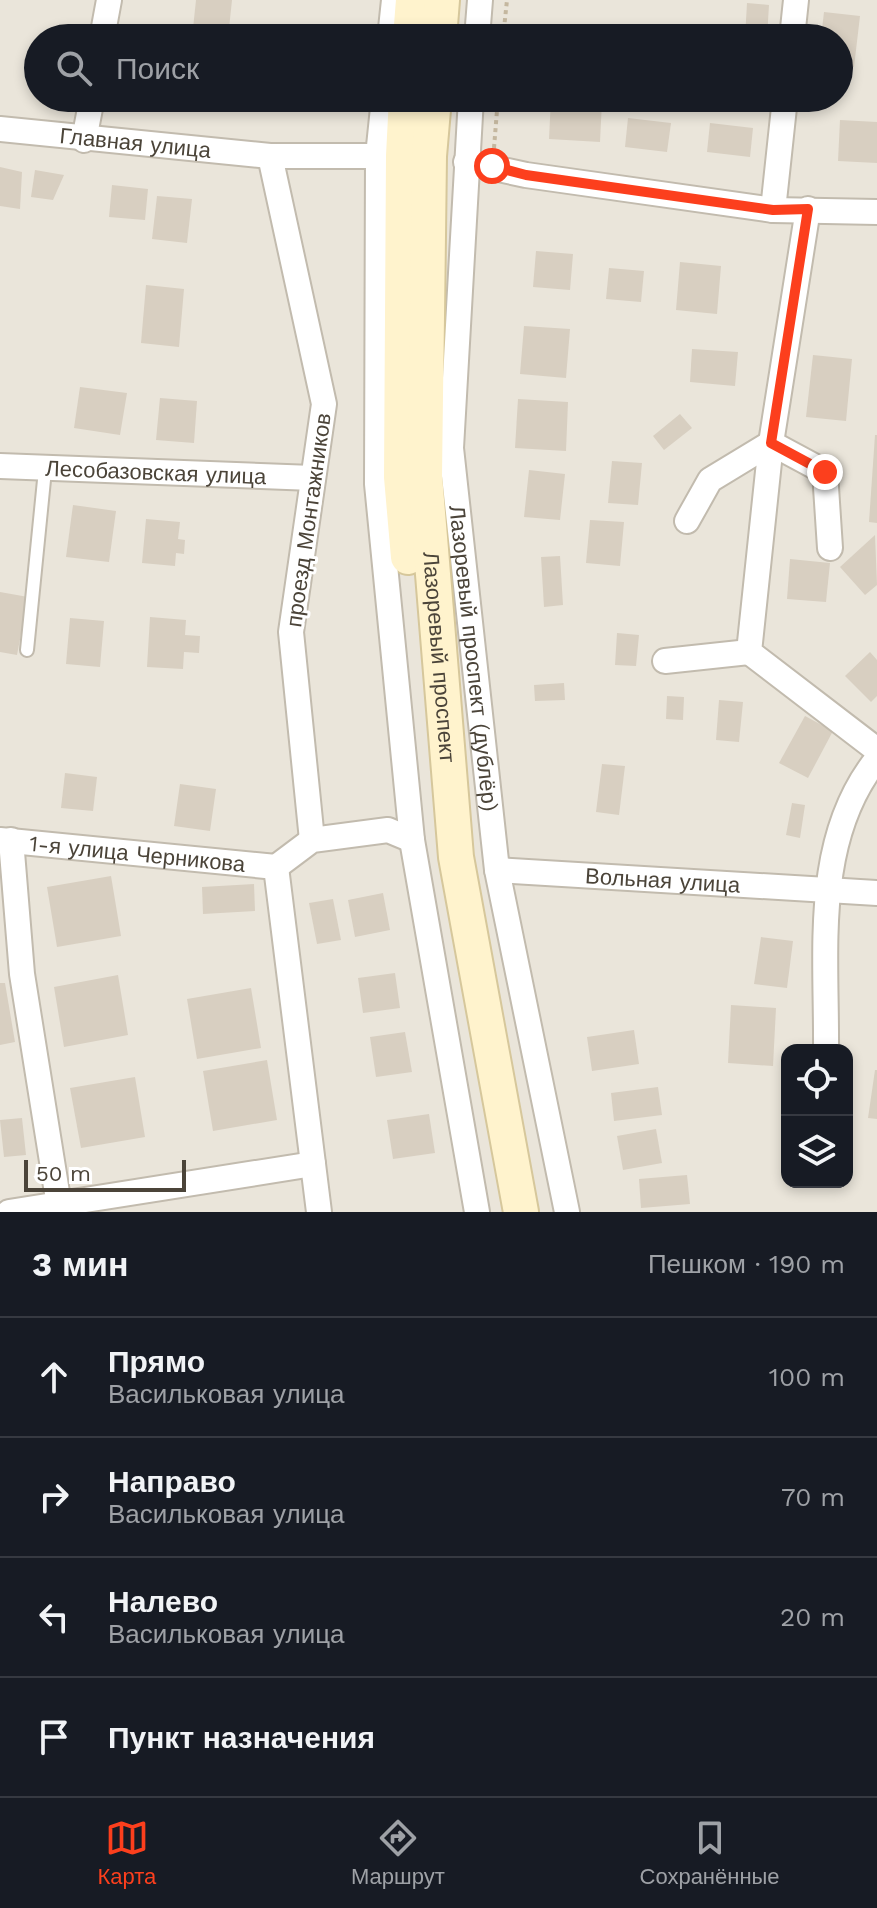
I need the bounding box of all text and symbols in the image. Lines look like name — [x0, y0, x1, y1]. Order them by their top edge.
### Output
search box — [24, 24, 853, 112]
icon: search — [52, 46, 96, 90]
text: Поиск — [116, 51, 199, 86]
street label: Главная улица — [58, 123, 213, 163]
route start — [474, 148, 510, 184]
street label: проезд Монтажников — [281, 411, 336, 629]
route end — [807, 454, 843, 490]
street label: Лесобазовская улица — [45, 456, 268, 489]
street label: Лазоревый проспект (дублёр) — [444, 504, 503, 813]
street label: Лазоревый проспект — [418, 551, 460, 764]
street label: 1-я улица Черникова — [28, 831, 247, 877]
street label: Вольная улица — [584, 863, 742, 898]
map controls — [781, 1044, 853, 1188]
button: locate — [781, 1044, 853, 1116]
button: layers — [781, 1116, 853, 1188]
scale bar — [24, 1156, 186, 1192]
text: 50 m — [36, 1161, 91, 1186]
text: 3 мин — [32, 1244, 128, 1284]
text: Пешком · 190 m — [648, 1249, 845, 1279]
text: Прямо — [108, 1344, 205, 1379]
icon: ahead — [32, 1355, 76, 1399]
text: 100 m — [769, 1362, 845, 1392]
text: Васильковая улица — [108, 1379, 345, 1409]
text: Направо — [108, 1464, 236, 1499]
icon: right — [32, 1475, 76, 1519]
text: 70 m — [781, 1482, 845, 1512]
text: Васильковая улица — [108, 1499, 345, 1529]
text: Налево — [108, 1584, 218, 1619]
icon: left — [32, 1595, 76, 1639]
text: 20 m — [780, 1602, 845, 1632]
text: Васильковая улица — [108, 1619, 345, 1649]
icon: arrive — [32, 1715, 76, 1759]
text: Пункт назначения — [108, 1720, 375, 1755]
tab: Карта — [97, 1816, 156, 1890]
tab: Маршрут — [351, 1816, 445, 1890]
tab: Сохранённые — [640, 1816, 780, 1890]

